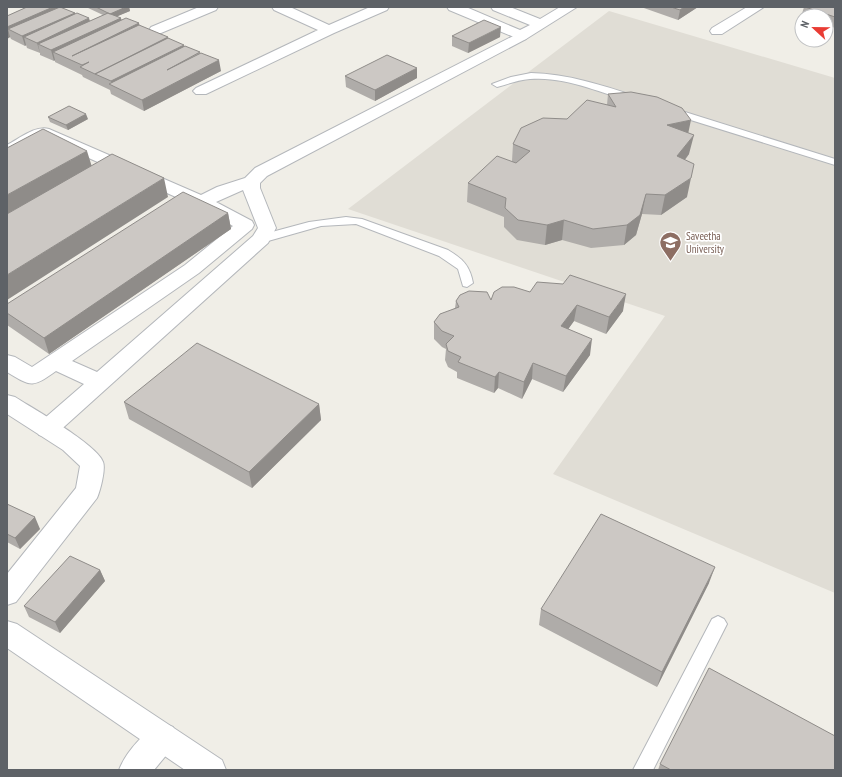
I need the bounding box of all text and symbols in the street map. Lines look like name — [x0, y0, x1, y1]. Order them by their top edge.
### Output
north arrow — [794, 8, 834, 48]
text: N — [797, 19, 812, 30]
school or university icon: Saveetha University — [658, 229, 684, 262]
place label: Saveetha University — [686, 229, 725, 256]

